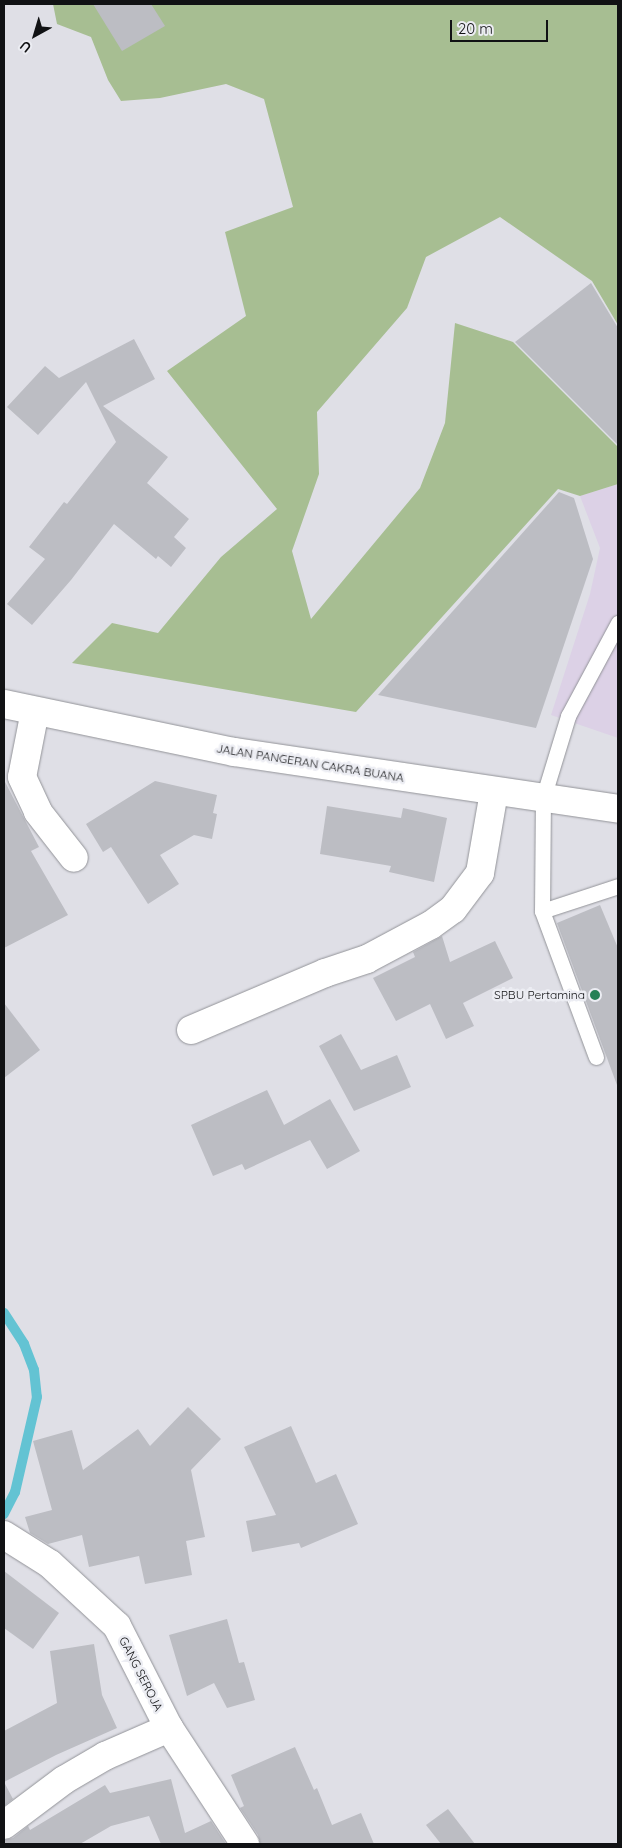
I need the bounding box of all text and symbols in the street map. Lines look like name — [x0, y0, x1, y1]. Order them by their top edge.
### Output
north arrow — [10, 10, 60, 60]
scale bar — [452, 10, 550, 42]
text: 20 m — [458, 19, 493, 38]
text: U — [16, 37, 35, 57]
street label: JALAN PANGERAN CAKRA BUANA — [215, 741, 405, 785]
place label: SPBU Pertamina — [494, 988, 585, 1002]
marker: SPBU Pertamina — [589, 989, 601, 1001]
street label: GANG SEROJA — [116, 1634, 166, 1714]

